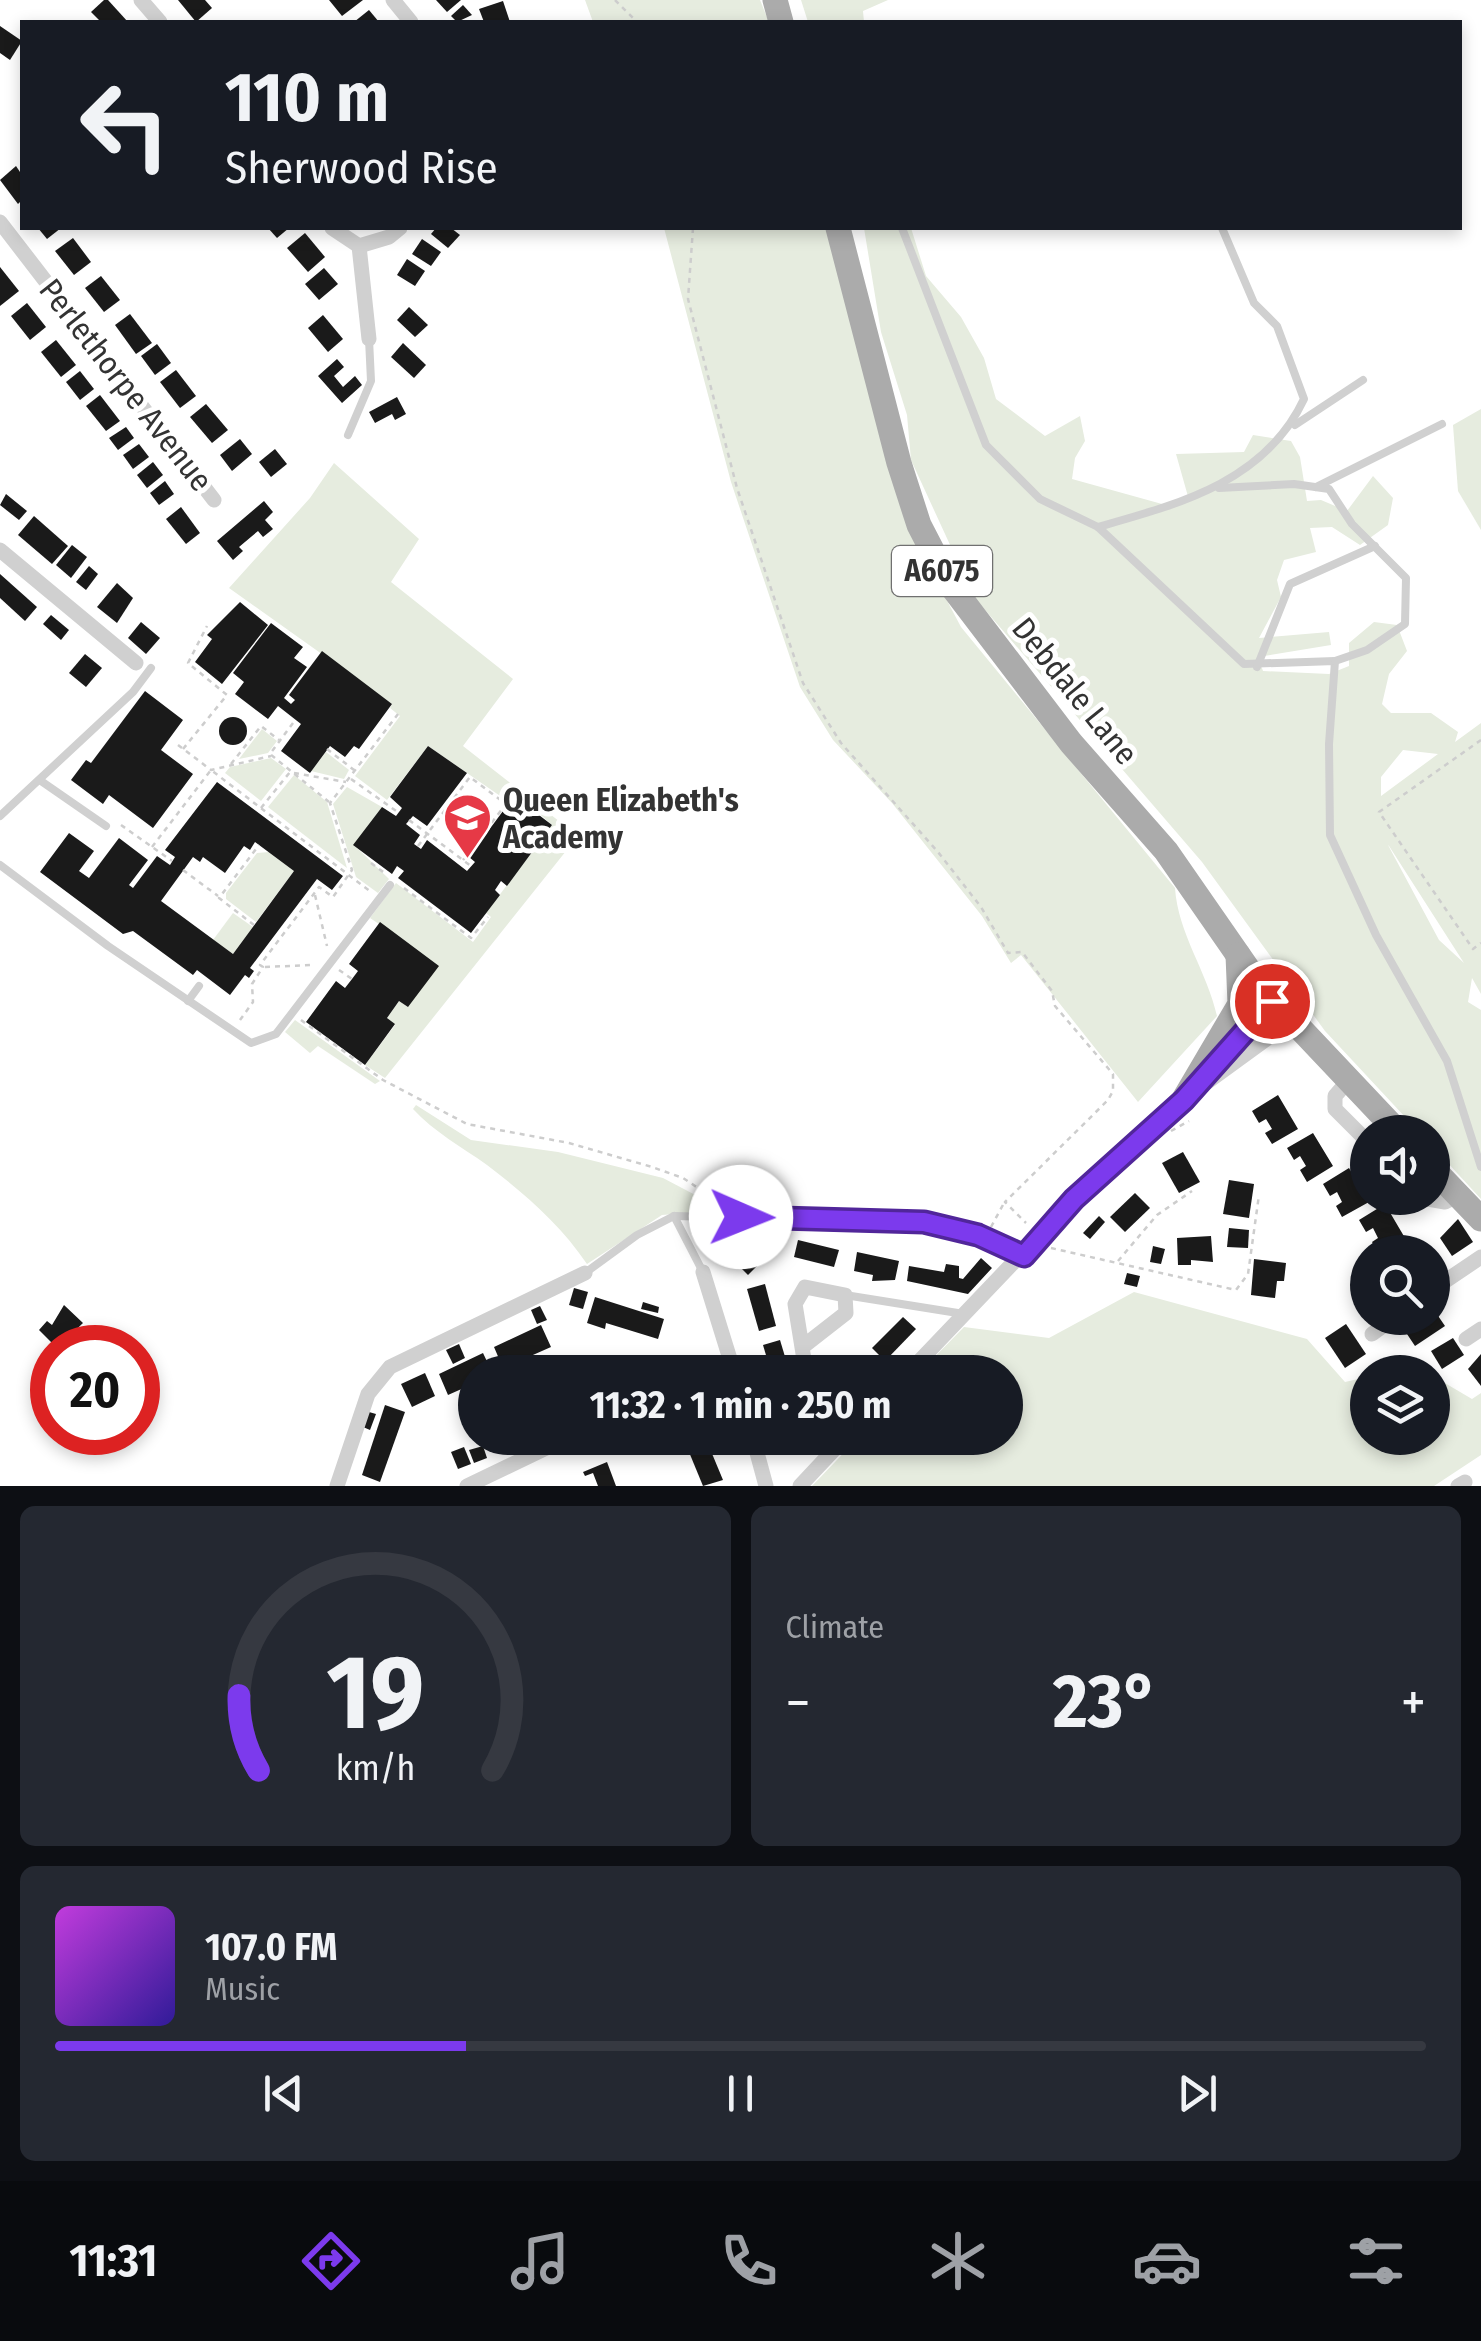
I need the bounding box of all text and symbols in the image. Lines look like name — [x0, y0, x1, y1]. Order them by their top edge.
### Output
text: 110 m — [225, 56, 389, 140]
icon: left — [60, 60, 190, 190]
text: Sherwood Rise — [225, 141, 498, 195]
street label: Perlethorpe Avenue — [31, 271, 221, 499]
road number: A6075 — [892, 546, 992, 596]
street label: Debdale Lane — [1004, 610, 1146, 772]
place label: Queen Elizabeth's Academy — [502, 781, 739, 856]
school or university icon: Queen Elizabeth's Academy — [442, 792, 494, 860]
pin — [1230, 959, 1315, 1044]
icon: arrive — [1245, 974, 1300, 1029]
map controls — [1350, 1115, 1450, 1455]
button: sound — [1350, 1115, 1450, 1215]
position arrow — [689, 1165, 793, 1269]
button: search — [1350, 1235, 1450, 1335]
speed limit sign: 20 — [30, 1325, 160, 1455]
button: layers — [1350, 1355, 1450, 1455]
text: 11:32 · 1 min · 250 m — [590, 1382, 891, 1428]
text: Climate — [786, 1608, 884, 1646]
text: 19 — [326, 1631, 424, 1756]
text: 23° — [1053, 1657, 1158, 1747]
text: − — [786, 1670, 810, 1736]
text: + — [1401, 1670, 1426, 1736]
text: km/h — [335, 1747, 415, 1789]
text: 107.0 FM — [205, 1924, 337, 1970]
text: Music — [205, 1970, 280, 2008]
icon: previous — [256, 2066, 311, 2121]
icon: pause — [713, 2066, 768, 2121]
icon: next — [1170, 2066, 1225, 2121]
icon: directions — [296, 2226, 366, 2296]
icon: music — [505, 2226, 575, 2296]
icon: phone — [714, 2226, 784, 2296]
icon: climate — [923, 2226, 993, 2296]
icon: car — [1132, 2226, 1202, 2296]
icon: filters — [1341, 2226, 1411, 2296]
text: 11:31 — [70, 2234, 157, 2288]

